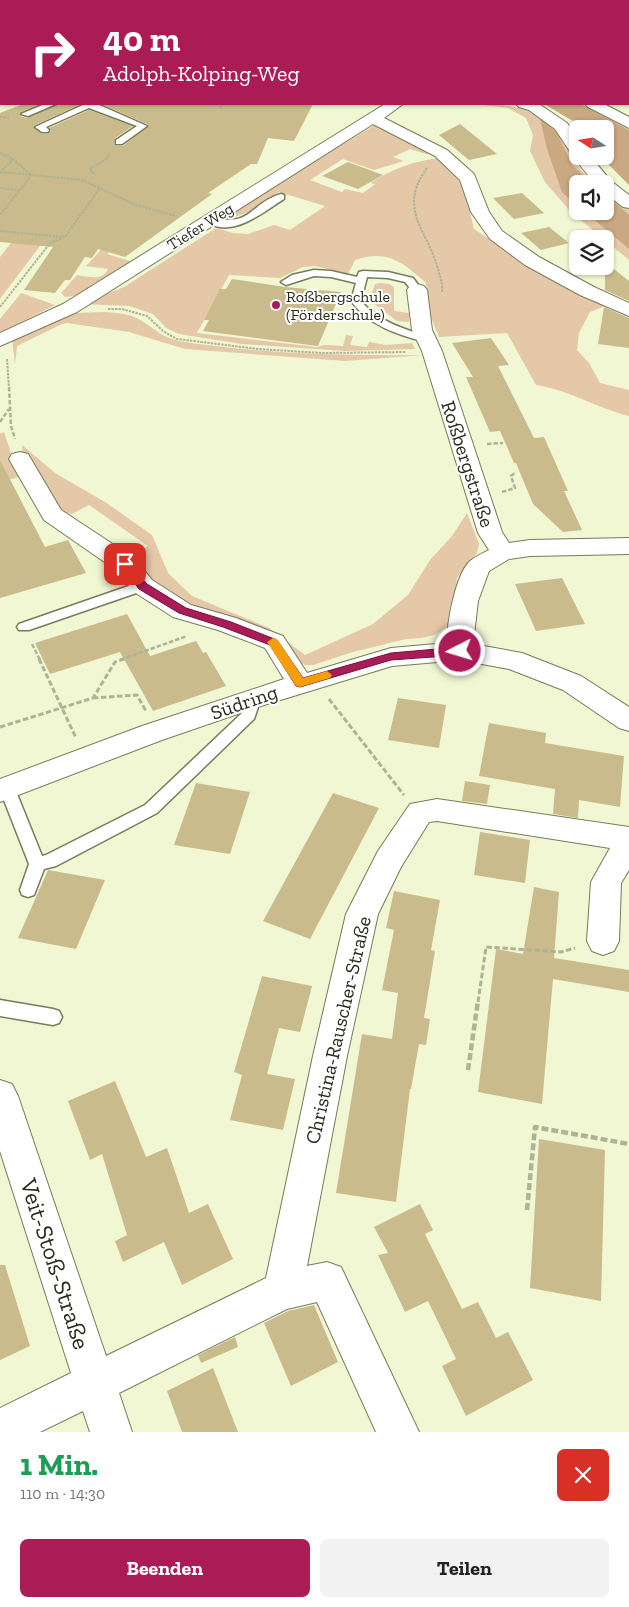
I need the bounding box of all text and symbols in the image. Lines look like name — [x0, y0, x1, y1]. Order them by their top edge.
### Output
text: 40 m — [103, 18, 180, 60]
icon: right — [20, 20, 85, 85]
text: Adolph-Kolping-Weg — [103, 60, 299, 87]
north arrow — [569, 120, 614, 165]
map controls — [569, 120, 614, 275]
button: sound — [569, 175, 614, 220]
street label: Tiefer Weg — [164, 199, 237, 254]
button: layers — [569, 230, 614, 275]
place label: Roßbergschule (Förderschule) — [286, 287, 390, 324]
marker: Roßbergschule (Förderschule) — [270, 299, 282, 311]
street label: Roßbergstraße — [436, 398, 500, 530]
pin — [104, 543, 146, 585]
icon: arrive — [111, 550, 139, 578]
position arrow — [433, 624, 485, 676]
street label: Südring — [207, 679, 281, 725]
street label: Christina-Rauscher-Straße — [300, 914, 376, 1146]
street label: Veit-Stoß-Straße — [14, 1174, 97, 1353]
text: 1 Min. — [20, 1447, 98, 1483]
button: close — [557, 1449, 609, 1501]
text: 110 m · 14:30 — [20, 1484, 105, 1503]
button: Beenden — [20, 1539, 310, 1597]
button: Teilen — [320, 1539, 609, 1597]

